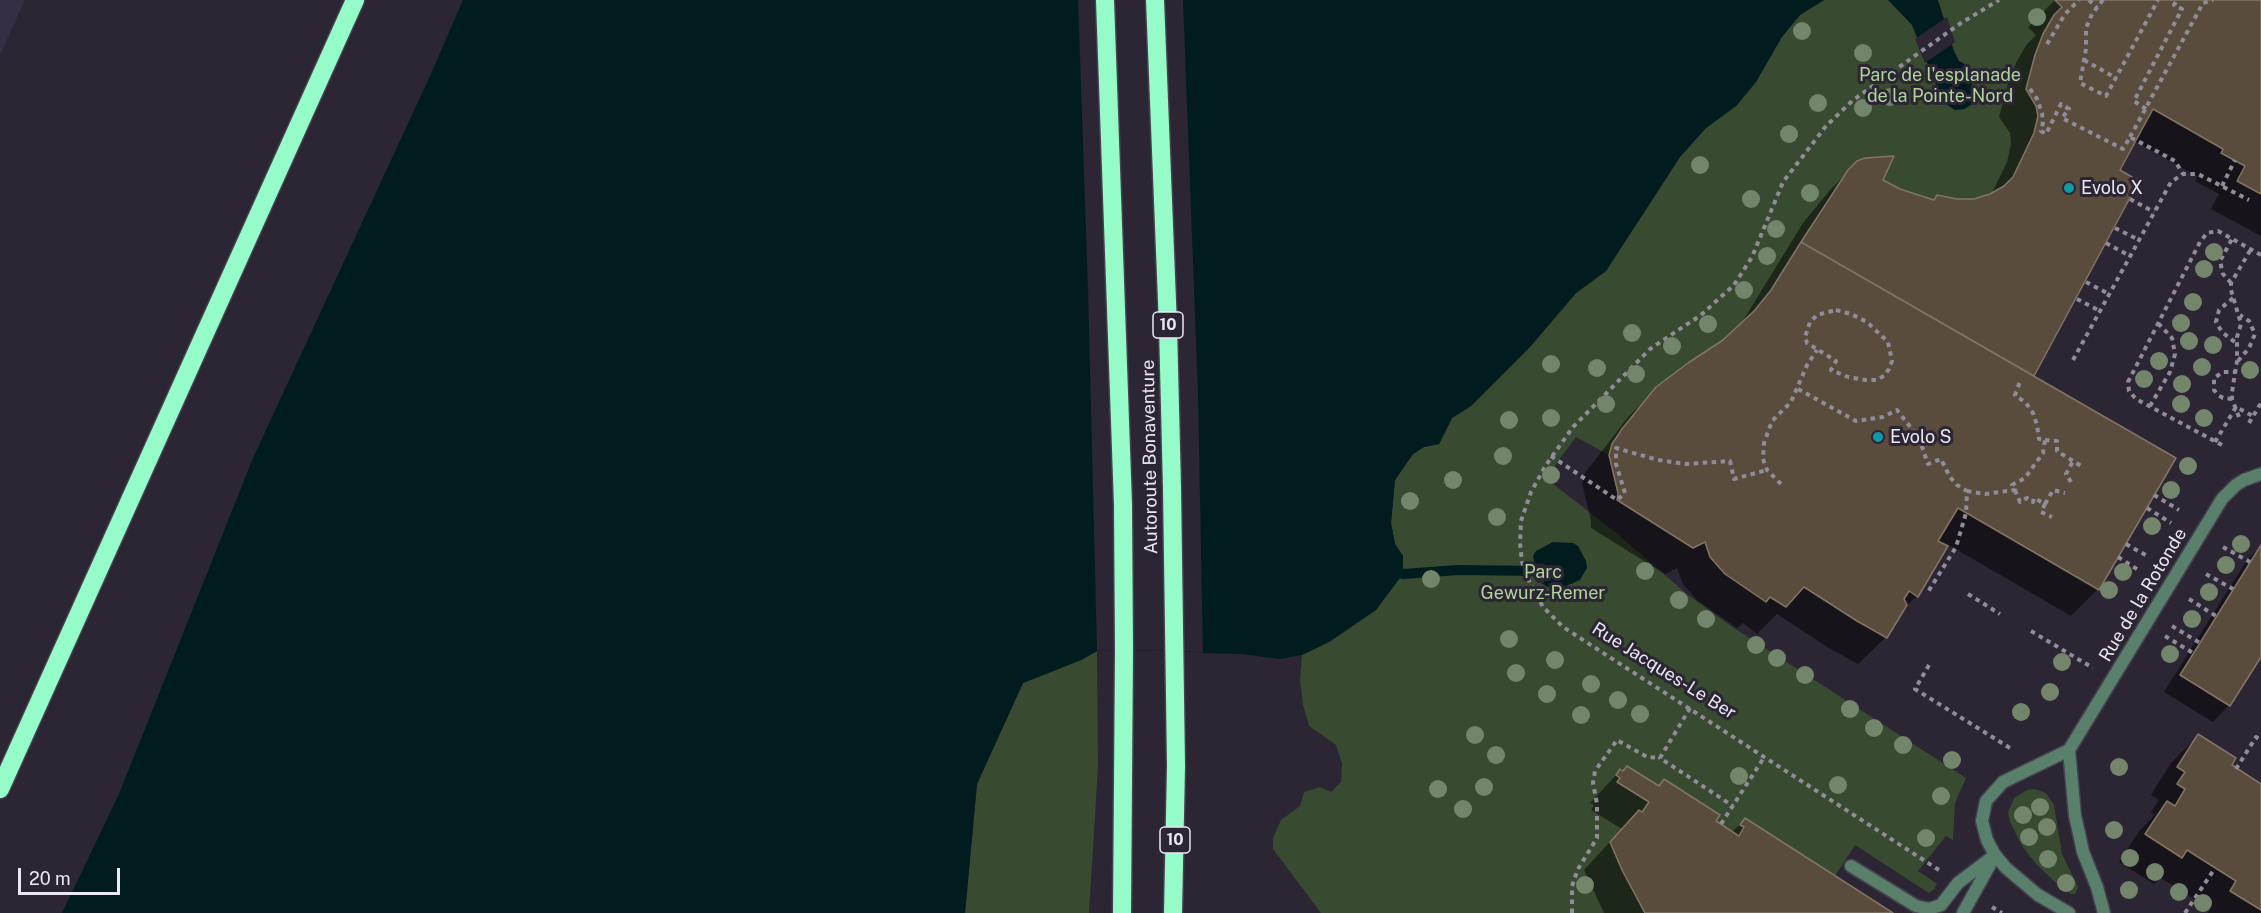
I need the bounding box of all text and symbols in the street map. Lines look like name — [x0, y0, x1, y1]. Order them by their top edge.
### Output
park label: Parc de l'esplanade de la Pointe-Nord — [1859, 64, 2021, 106]
place label: Evolo X — [2081, 177, 2143, 199]
marker: Evolo X — [2062, 181, 2076, 195]
road number: 10 — [1153, 312, 1183, 338]
street label: Autoroute Bonaventure — [1138, 359, 1162, 555]
place label: Evolo S — [1890, 426, 1952, 448]
marker: Evolo S — [1871, 430, 1885, 444]
street label: Rue de la Rotonde — [2095, 524, 2191, 666]
park label: Parc Gewurz-Remer — [1481, 561, 1605, 604]
street label: Rue Jacques-Le Ber — [1588, 618, 1740, 724]
road number: 10 — [1160, 827, 1190, 853]
scale bar — [21, 856, 123, 894]
text: 20 m — [29, 868, 71, 889]

